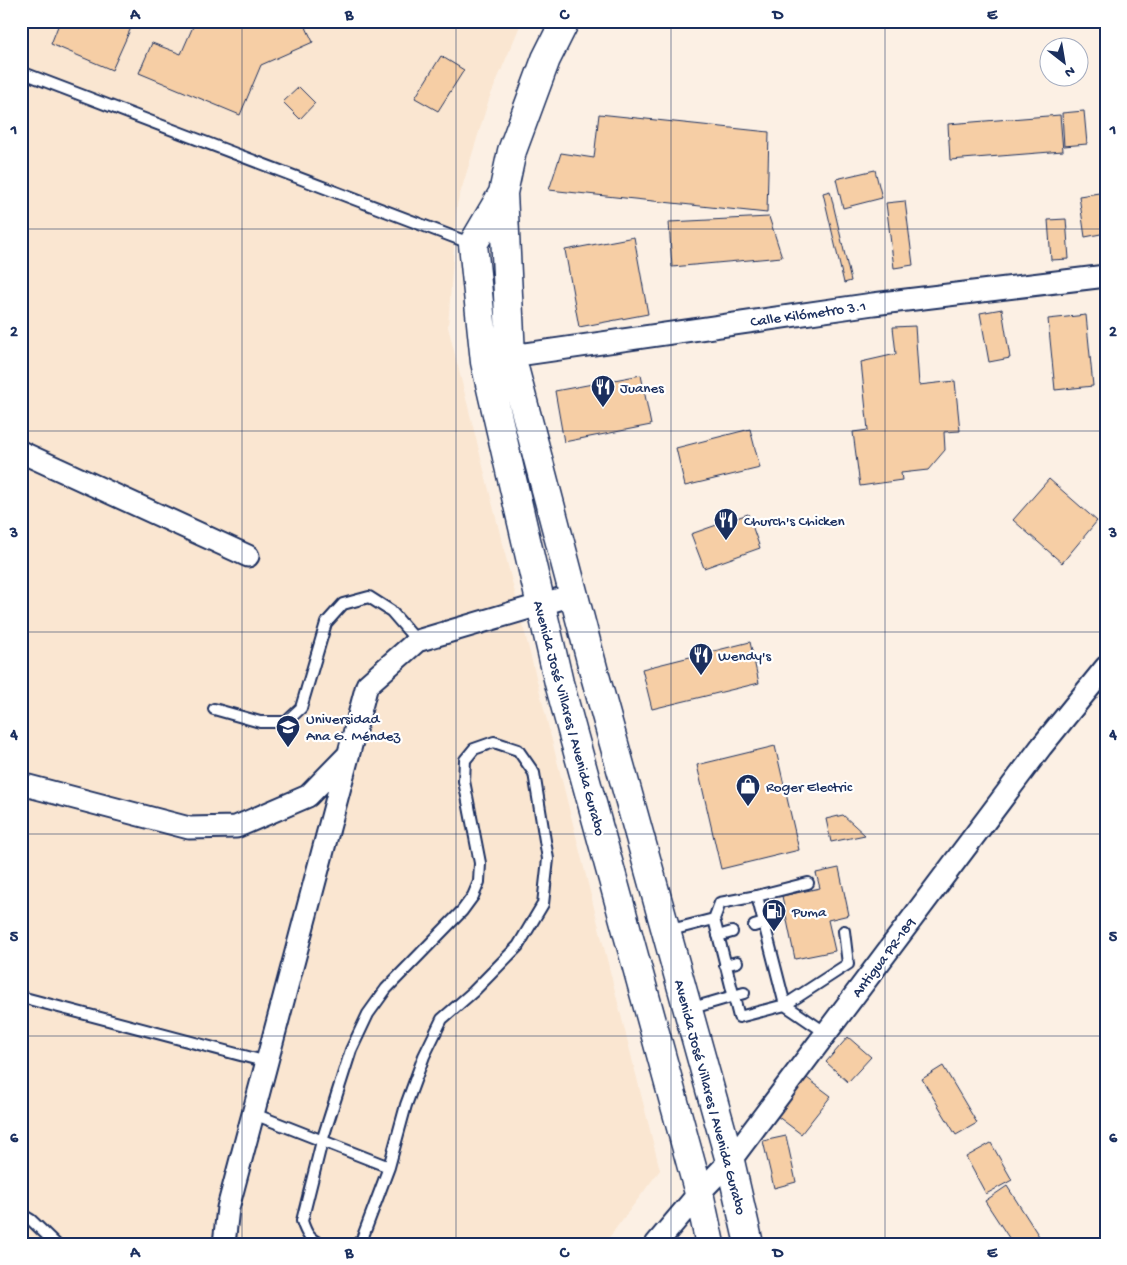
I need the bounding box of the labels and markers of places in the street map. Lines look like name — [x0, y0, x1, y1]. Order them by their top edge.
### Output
restaurant icon: Juanes — [590, 374, 616, 408]
place label: Juanes — [620, 380, 664, 398]
restaurant icon: Church's Chicken — [713, 507, 739, 541]
place label: Church's Chicken — [744, 513, 845, 531]
restaurant icon: Wendy's — [688, 642, 714, 676]
place label: Wendy's — [718, 648, 772, 666]
place label: Universidad Ana G. Méndez — [306, 711, 400, 746]
school or university icon: Universidad Ana G. Méndez — [275, 714, 301, 748]
shop icon: Roger Electric — [735, 773, 761, 807]
place label: Roger Electric — [766, 779, 853, 797]
fuel station icon: Puma — [761, 898, 787, 932]
place label: Puma — [791, 904, 827, 922]

